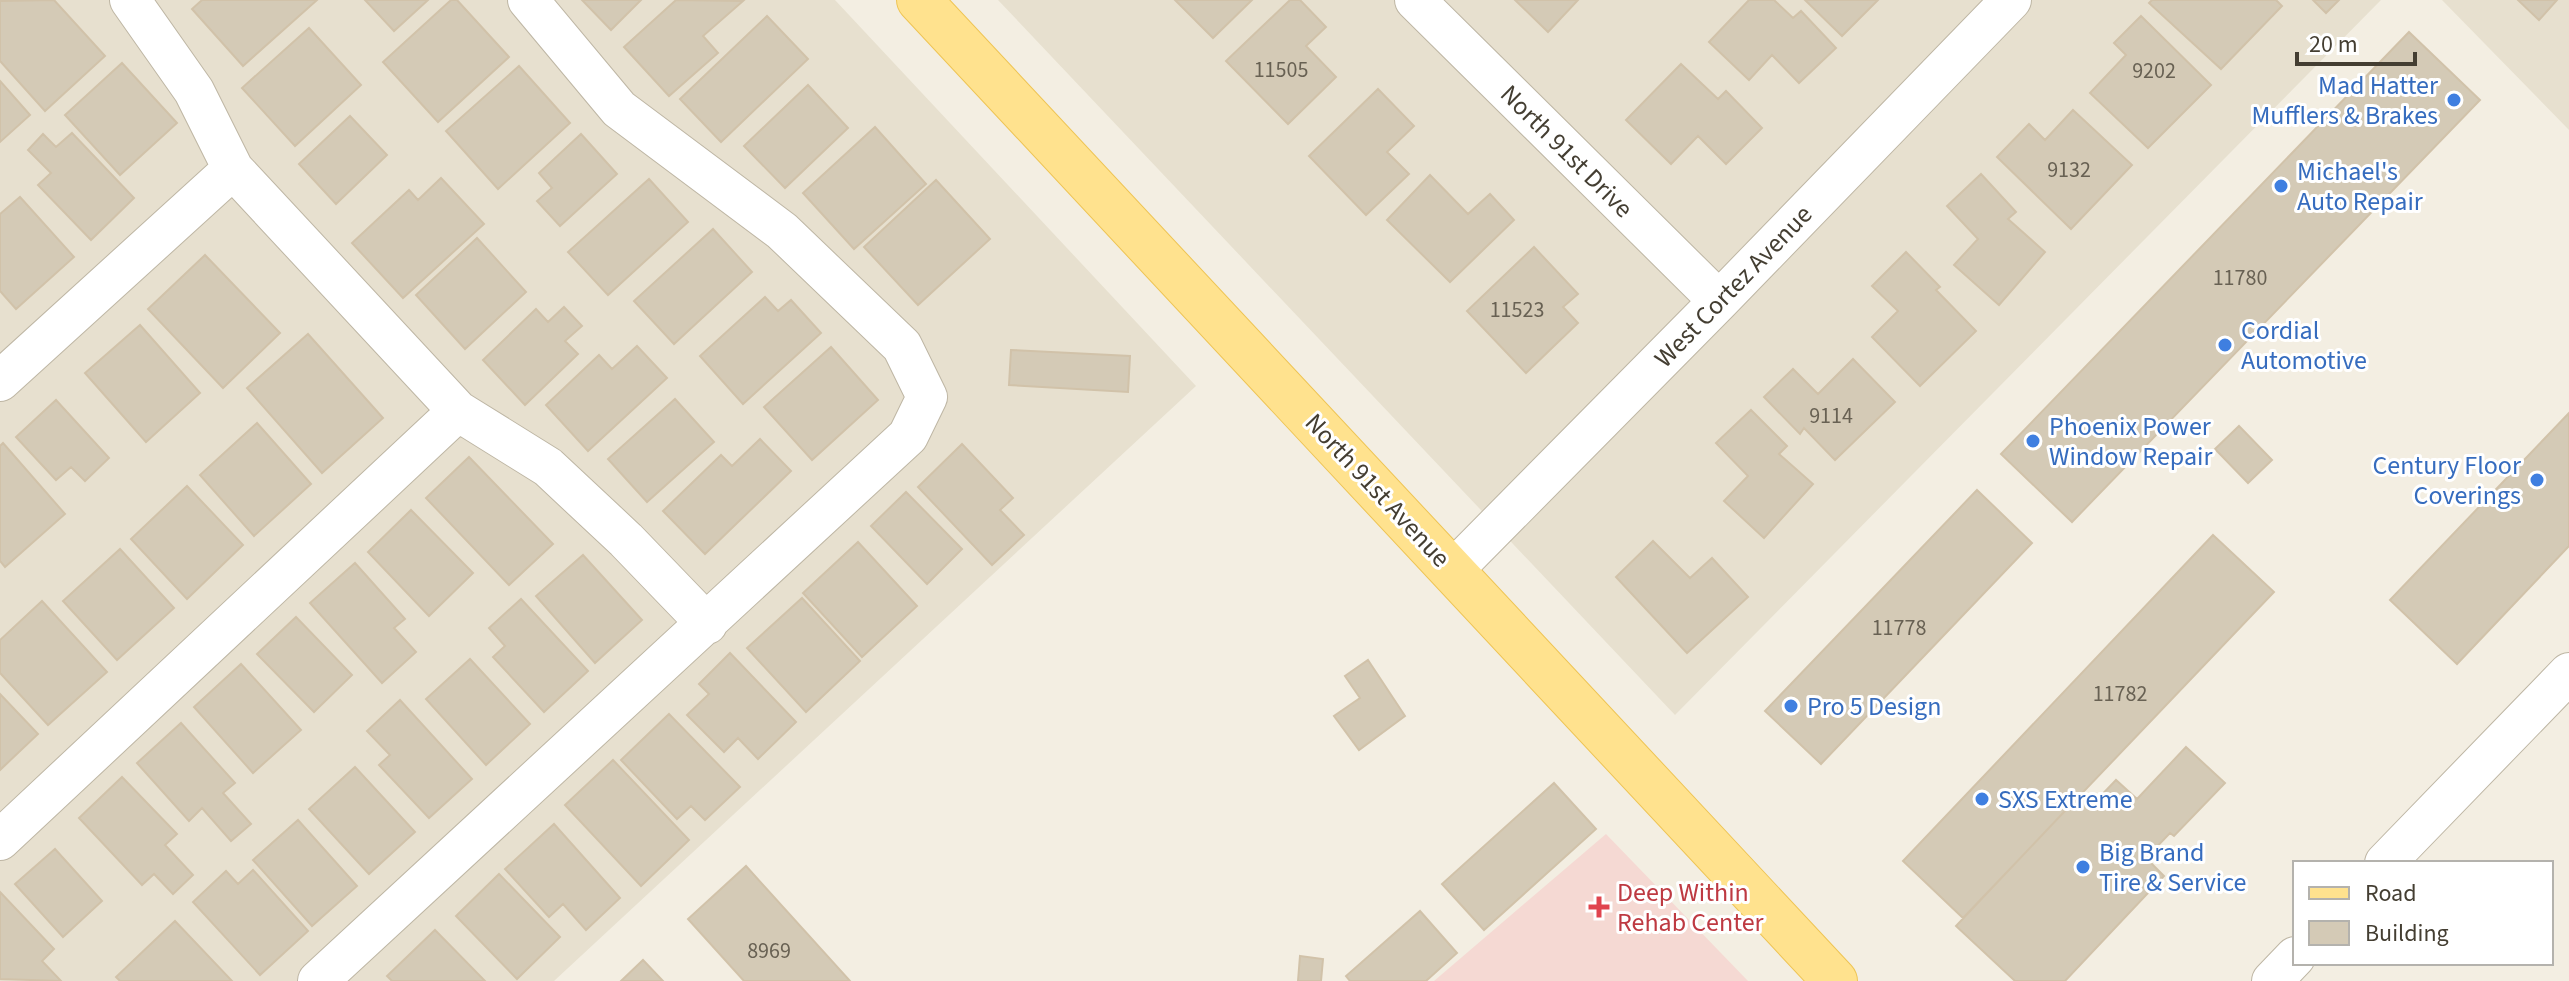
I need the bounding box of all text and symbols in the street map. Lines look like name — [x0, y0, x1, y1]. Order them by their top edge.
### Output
scale bar — [2297, 16, 2415, 66]
text: 20 m — [2309, 27, 2358, 62]
house number: 11505 — [1254, 54, 1308, 86]
house number: 9202 — [2132, 55, 2176, 87]
place label: Mad Hatter Mufflers & Brakes — [2251, 67, 2439, 134]
street label: North 91st Drive — [1492, 77, 1641, 226]
marker: Mad Hatter Mufflers & Brakes — [2445, 91, 2463, 109]
place label: Michael's Auto Repair — [2297, 153, 2424, 220]
house number: 9132 — [2047, 154, 2091, 186]
marker: Michael's Auto Repair — [2272, 177, 2290, 195]
street label: West Cortez Avenue — [1646, 197, 1821, 376]
house number: 11780 — [2213, 262, 2267, 294]
house number: 11523 — [1490, 294, 1544, 326]
place label: Cordial Automotive — [2241, 312, 2367, 379]
marker: Cordial Automotive — [2216, 336, 2234, 354]
house number: 9114 — [1809, 400, 1853, 432]
street label: North 91st Avenue — [1296, 405, 1459, 576]
place label: Phoenix Power Window Repair — [2049, 408, 2213, 475]
marker: Phoenix Power Window Repair — [2024, 432, 2042, 450]
place label: Century Floor Coverings — [2372, 447, 2522, 514]
marker: Century Floor Coverings — [2528, 471, 2546, 489]
house number: 11778 — [1872, 612, 1926, 644]
house number: 11782 — [2093, 678, 2147, 710]
place label: Pro 5 Design — [1807, 688, 1941, 725]
marker: Pro 5 Design — [1782, 697, 1800, 715]
place label: SXS Extreme — [1998, 781, 2133, 818]
marker: SXS Extreme — [1973, 790, 1991, 808]
place label: Big Brand Tire & Service — [2099, 834, 2246, 901]
marker: Big Brand Tire & Service — [2074, 858, 2092, 876]
legend — [2293, 861, 2553, 965]
place label: Deep Within Rehab Center — [1617, 874, 1765, 941]
text: Road — [2365, 876, 2417, 911]
marker: Deep Within Rehab Center — [1588, 896, 1610, 918]
text: Building — [2365, 916, 2449, 951]
house number: 8969 — [747, 935, 791, 967]

